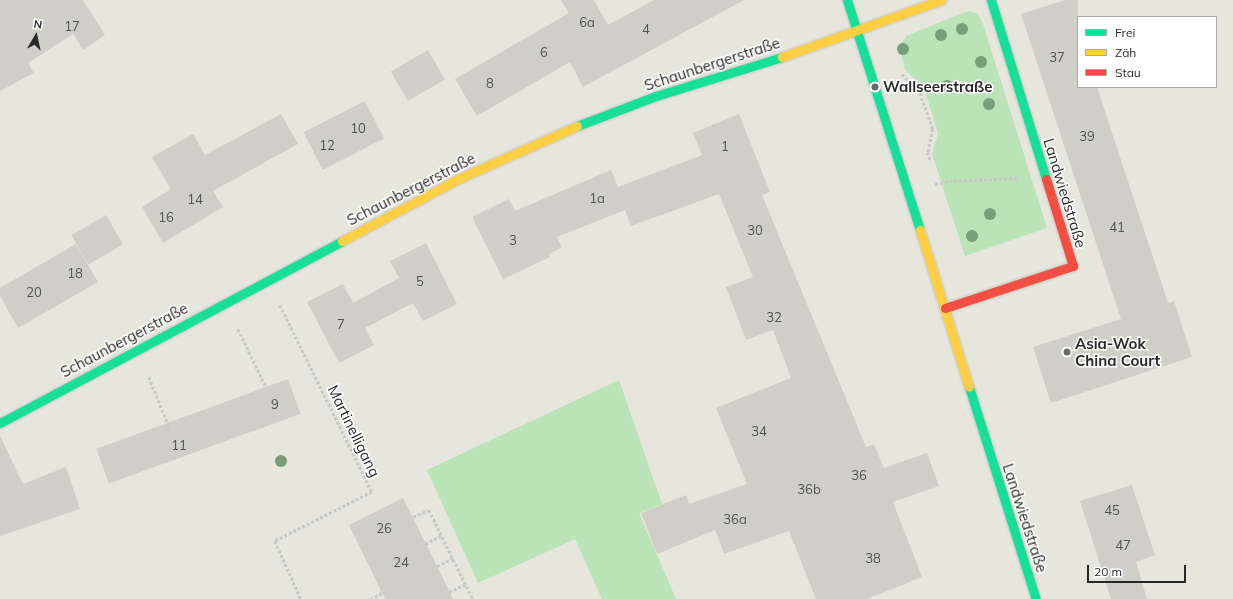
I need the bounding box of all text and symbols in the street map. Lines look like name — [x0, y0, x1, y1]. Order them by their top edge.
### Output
house number: 6a — [579, 14, 595, 30]
north arrow — [16, 16, 56, 56]
legend — [1077, 16, 1217, 88]
text: N — [33, 17, 43, 32]
house number: 17 — [64, 18, 80, 34]
house number: 4 — [642, 21, 650, 37]
text: Frei — [1115, 25, 1135, 40]
street label: Schaunbergerstraße — [642, 34, 782, 94]
house number: 6 — [540, 44, 548, 60]
text: Zäh — [1115, 45, 1136, 60]
house number: 37 — [1049, 49, 1065, 65]
text: Stau — [1115, 65, 1141, 80]
house number: 8 — [486, 75, 494, 91]
place label: Wallseerstraße — [883, 78, 992, 96]
marker: Wallseerstraße — [870, 82, 880, 92]
house number: 10 — [350, 120, 366, 136]
house number: 39 — [1079, 128, 1095, 144]
street label: Landwiedstraße — [1040, 136, 1090, 250]
house number: 12 — [319, 137, 335, 153]
house number: 1 — [721, 138, 729, 154]
street label: Schaunbergerstraße — [344, 149, 478, 229]
house number: 1a — [589, 190, 605, 206]
house number: 14 — [187, 191, 203, 207]
house number: 16 — [158, 209, 174, 225]
house number: 41 — [1109, 219, 1125, 235]
house number: 30 — [747, 222, 763, 238]
house number: 3 — [509, 232, 517, 248]
house number: 18 — [67, 265, 83, 281]
house number: 5 — [416, 273, 424, 289]
house number: 20 — [26, 284, 42, 300]
street label: Schaunbergerstraße — [57, 299, 191, 381]
house number: 32 — [766, 309, 782, 325]
house number: 7 — [337, 316, 345, 332]
place label: Asia-Wok China Court — [1075, 334, 1160, 369]
marker: Asia-Wok China Court — [1062, 347, 1072, 357]
street label: Martinelligang — [324, 382, 384, 480]
house number: 9 — [271, 396, 279, 412]
house number: 34 — [751, 423, 767, 439]
house number: 11 — [171, 437, 187, 453]
street label: Landwiedstraße — [999, 461, 1051, 575]
house number: 36 — [851, 467, 867, 483]
house number: 36b — [797, 481, 821, 497]
house number: 45 — [1104, 502, 1120, 518]
house number: 36a — [723, 511, 747, 527]
house number: 26 — [376, 520, 392, 536]
house number: 47 — [1115, 537, 1131, 553]
house number: 38 — [865, 550, 881, 566]
house number: 24 — [393, 554, 409, 570]
scale bar — [1089, 557, 1188, 583]
text: 20 m — [1094, 564, 1122, 579]

